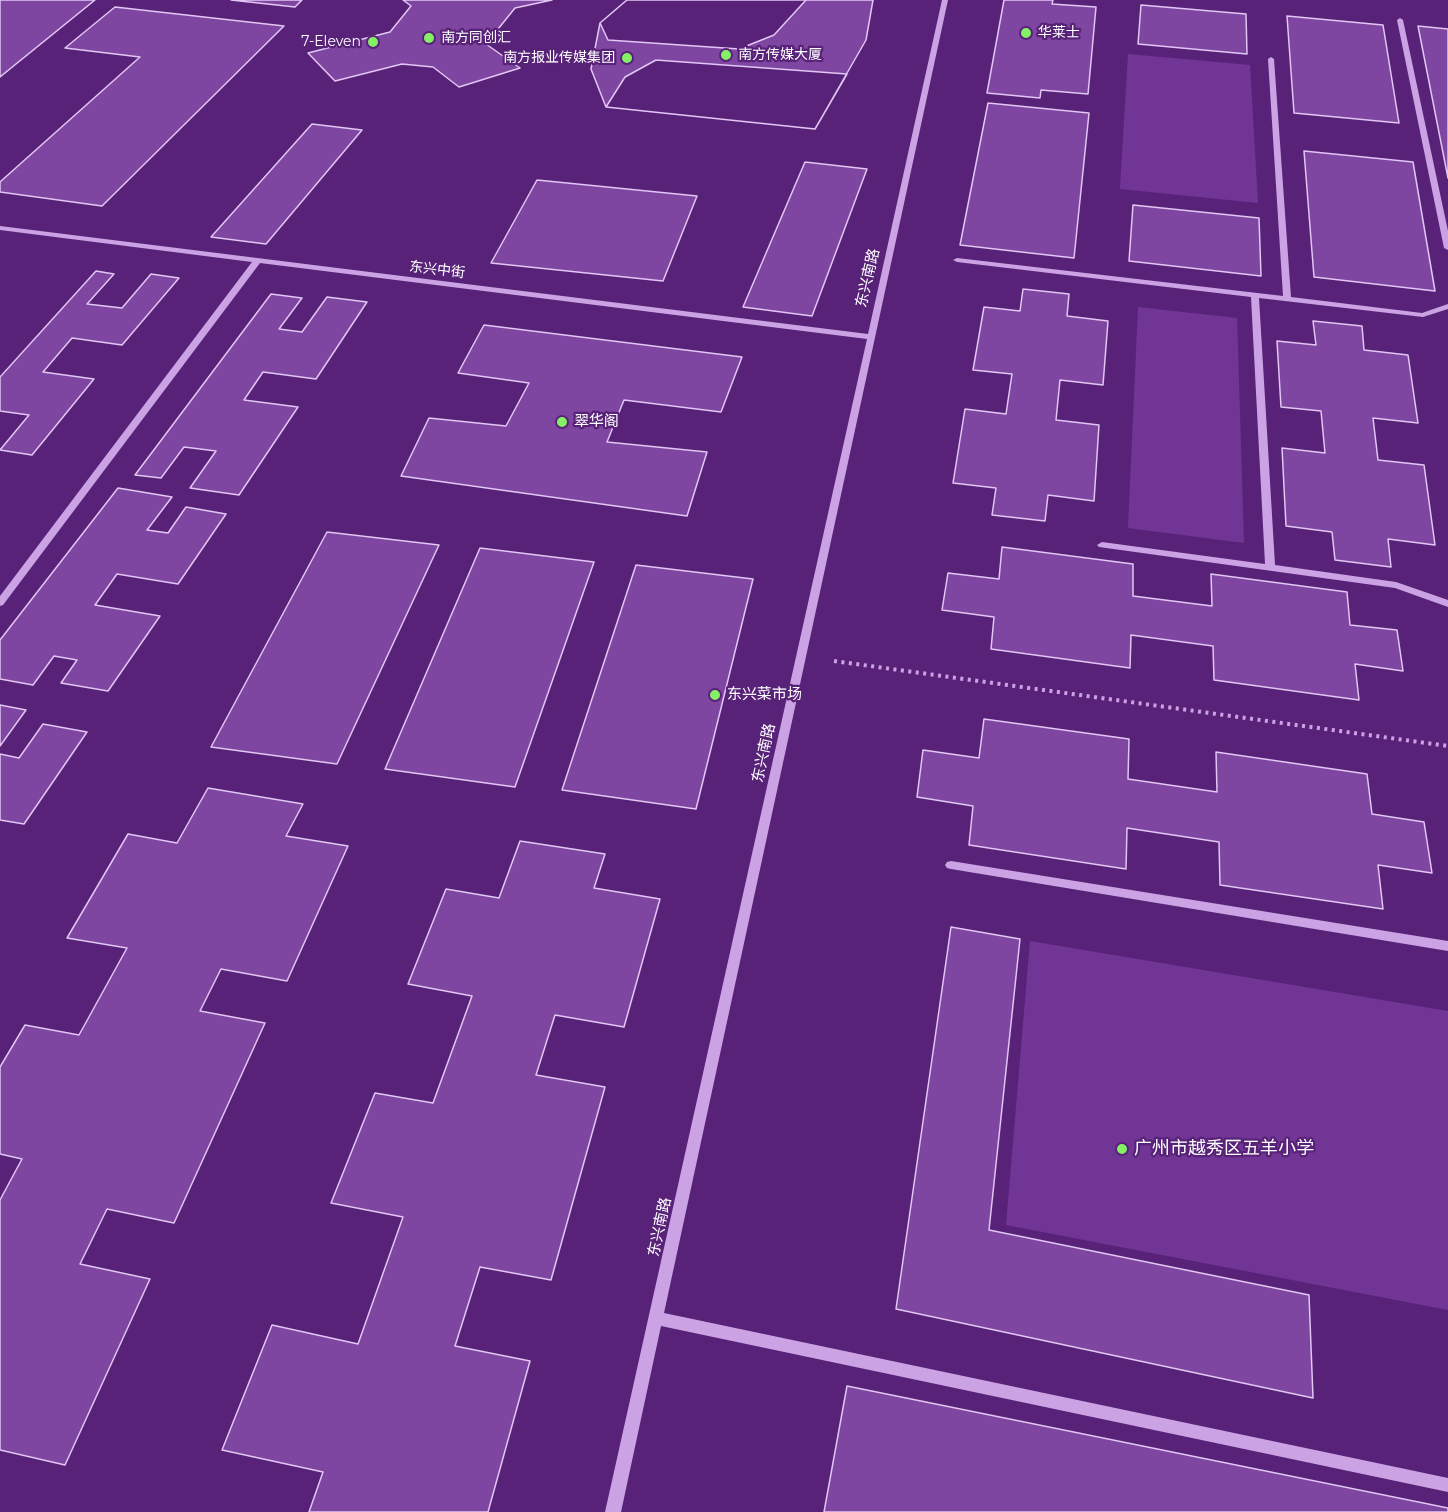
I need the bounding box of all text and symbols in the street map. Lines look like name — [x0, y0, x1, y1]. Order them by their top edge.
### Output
place label: 华莱士 — [1038, 25, 1080, 41]
marker: 华莱士 — [1019, 26, 1033, 40]
place label: 南方同创汇 — [441, 30, 511, 46]
marker: 南方同创汇 — [422, 31, 436, 45]
place label: 7-Eleven — [301, 34, 361, 50]
marker: 7-Eleven — [366, 35, 380, 49]
place label: 南方传媒大厦 — [738, 47, 822, 63]
marker: 南方传媒大厦 — [719, 48, 733, 62]
place label: 南方报业传媒集团 — [503, 50, 615, 66]
marker: 南方报业传媒集团 — [620, 51, 634, 65]
street label: 东兴南路 — [852, 247, 884, 309]
street label: 东兴中街 — [408, 258, 466, 282]
place label: 翠华阁 — [574, 413, 619, 431]
marker: 翠华阁 — [555, 415, 569, 429]
place label: 东兴菜市场 — [727, 686, 802, 704]
marker: 东兴菜市场 — [708, 688, 722, 702]
street label: 东兴南路 — [749, 722, 779, 784]
place label: 广州市越秀区五羊小学 — [1134, 1138, 1314, 1160]
marker: 广州市越秀区五羊小学 — [1115, 1142, 1129, 1156]
street label: 东兴南路 — [645, 1196, 675, 1258]

